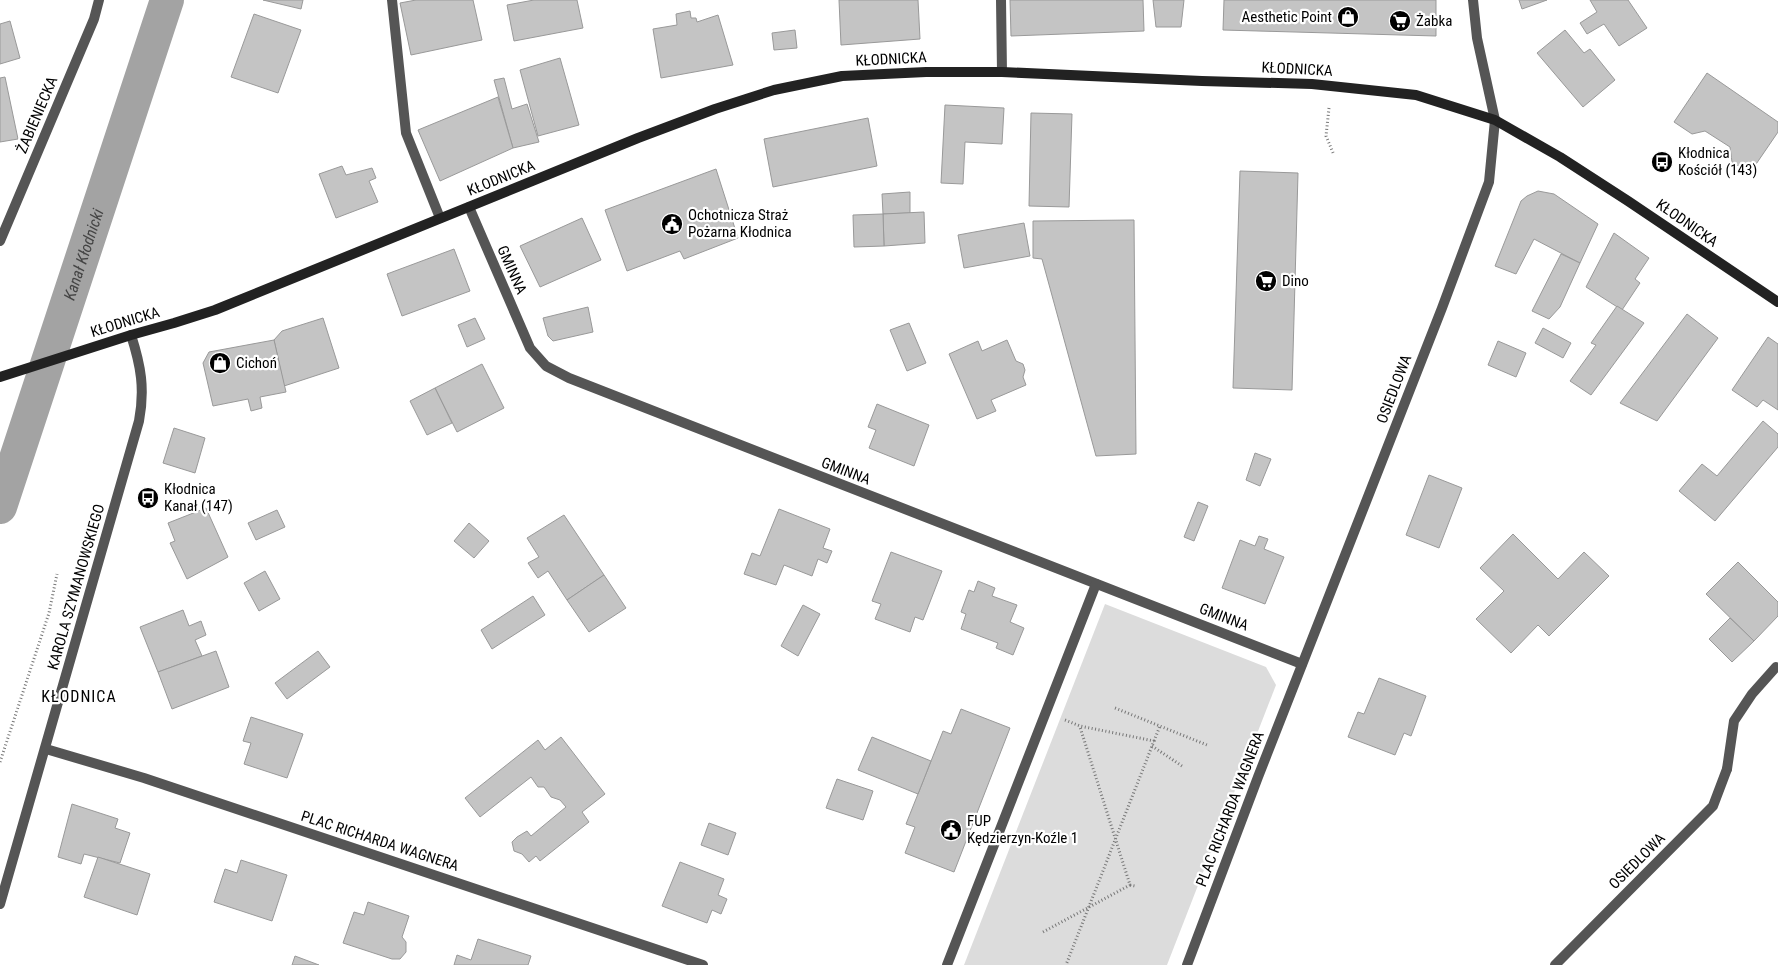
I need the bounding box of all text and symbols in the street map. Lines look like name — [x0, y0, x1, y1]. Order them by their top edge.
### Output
shop icon: Aesthetic Point — [1336, 5, 1360, 29]
place label: Aesthetic Point — [1242, 8, 1332, 26]
supermarket icon: Żabka — [1388, 9, 1412, 33]
place label: Żabka — [1416, 12, 1452, 30]
street label: KŁODNICKA — [855, 48, 927, 70]
street label: KŁODNICKA — [1261, 58, 1333, 80]
street label: ŻABIENIECKA — [13, 74, 61, 156]
place label: Kłodnica Kościół (143) — [1678, 144, 1757, 179]
bus stop icon: Kłodnica Kościół (143) — [1650, 150, 1674, 174]
street label: KŁODNICKA — [465, 156, 538, 200]
street label: KŁODNICKA — [1653, 195, 1722, 251]
water label: Kanał Kłodnicki — [60, 206, 108, 303]
place label: Ochotnicza Straż Pożarna Kłodnica — [688, 206, 792, 241]
public building icon: Ochotnicza Straż Pożarna Kłodnica — [660, 212, 684, 236]
street label: GMINNA — [493, 243, 531, 297]
supermarket icon: Dino — [1254, 269, 1278, 293]
place label: Dino — [1282, 272, 1309, 290]
street label: KŁODNICKA — [88, 303, 162, 341]
shop icon: Cichoń — [208, 351, 232, 375]
street label: OSIEDLOWA — [1373, 352, 1415, 426]
place label: Cichoń — [236, 354, 277, 372]
street label: GMINNA — [819, 453, 873, 489]
place label: Kłodnica Kanał (147) — [164, 480, 233, 515]
bus stop icon: Kłodnica Kanał (147) — [136, 486, 160, 510]
street label: KAROLA SZYMANOWSKIEGO — [44, 502, 108, 672]
street label: GMINNA — [1197, 599, 1251, 635]
district label: KŁODNICA — [41, 687, 117, 706]
street label: PLAC RICHARDA WAGNERA — [1192, 729, 1268, 889]
street label: PLAC RICHARDA WAGNERA — [299, 807, 461, 875]
place label: FUP Kędzierzyn-Koźle 1 — [967, 812, 1078, 847]
public building icon: FUP Kędzierzyn-Koźle 1 — [939, 818, 963, 842]
street label: OSIEDLOWA — [1605, 829, 1669, 893]

